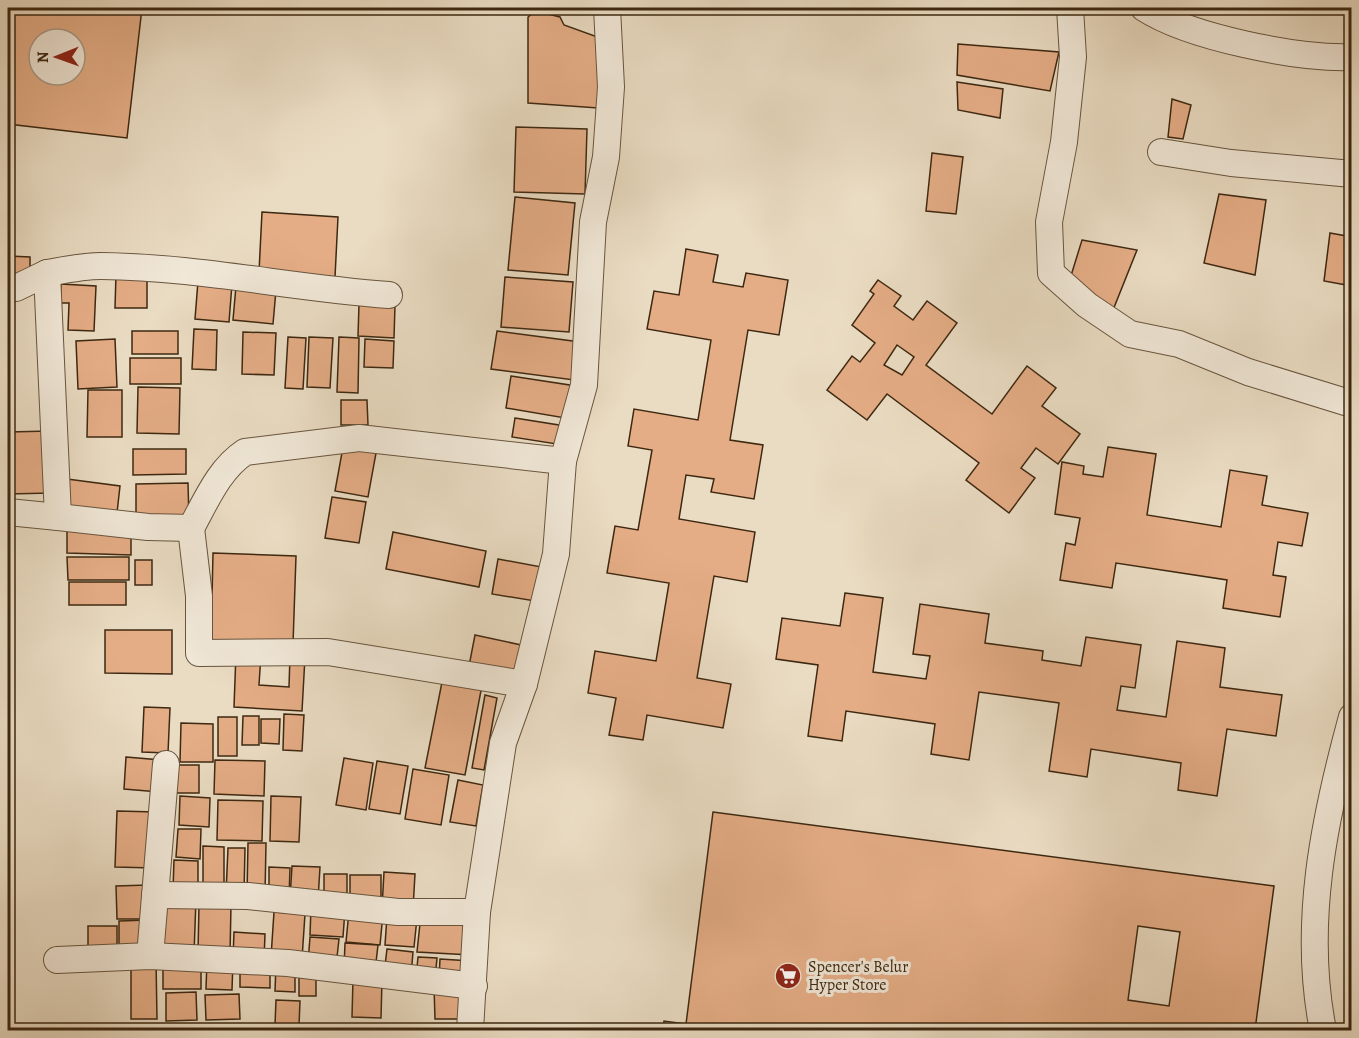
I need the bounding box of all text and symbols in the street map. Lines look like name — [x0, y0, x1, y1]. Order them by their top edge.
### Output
north arrow — [27, 27, 87, 87]
text: N — [32, 51, 54, 63]
place label: Spencer's Belur Hyper Store — [808, 956, 908, 996]
supermarket icon: Spencer's Belur Hyper Store — [773, 961, 803, 991]

